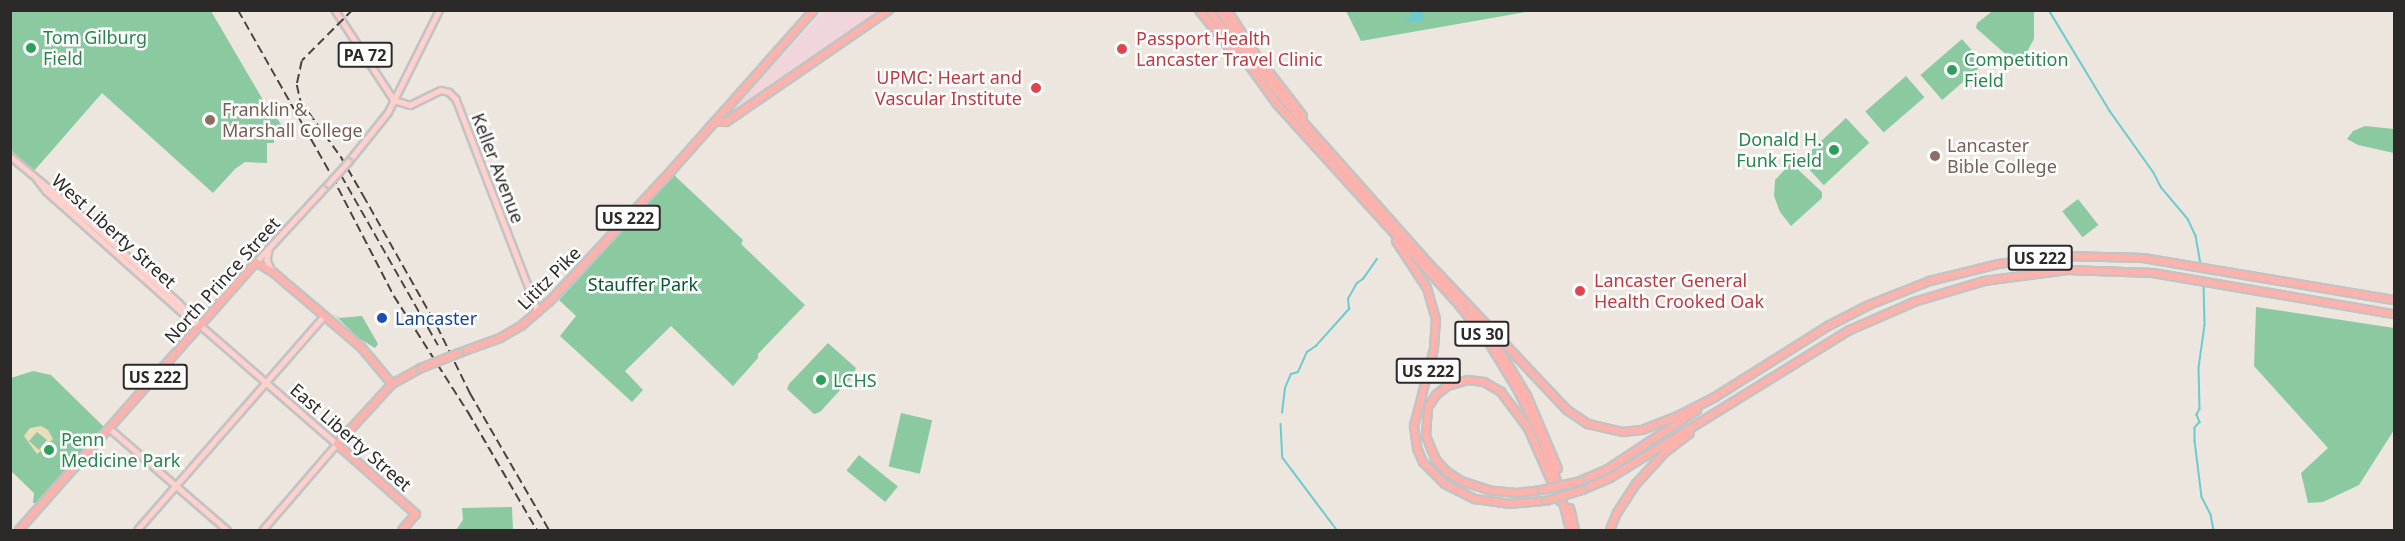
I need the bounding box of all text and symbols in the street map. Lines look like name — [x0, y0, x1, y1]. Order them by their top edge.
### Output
place label: Tom Gilburg Field — [43, 27, 147, 70]
place label: Passport Health Lancaster Travel Clinic — [1136, 28, 1323, 70]
marker: Passport Health Lancaster Travel Clinic — [1113, 40, 1131, 58]
marker: Tom Gilburg Field — [24, 41, 38, 55]
road number: PA 72 — [336, 42, 394, 68]
place label: Competition Field — [1964, 49, 2069, 92]
marker: Competition Field — [1945, 63, 1959, 77]
place label: UPMC: Heart and Vascular Institute — [875, 67, 1022, 110]
marker: UPMC: Heart and Vascular Institute — [1027, 79, 1045, 97]
place label: Franklin & Marshall College — [222, 99, 363, 142]
street label: Keller Avenue — [467, 110, 529, 226]
marker: Franklin & Marshall College — [203, 113, 217, 127]
place label: Donald H. Funk Field — [1736, 129, 1822, 172]
place label: Lancaster Bible College — [1947, 135, 2057, 178]
marker: Donald H. Funk Field — [1827, 143, 1841, 157]
marker: Lancaster Bible College — [1928, 149, 1942, 163]
street label: West Liberty Street — [47, 170, 181, 292]
road number: US 222 — [595, 205, 661, 231]
street label: North Prince Street — [160, 213, 284, 347]
street label: Lititz Pike — [513, 242, 585, 314]
road number: US 222 — [2007, 245, 2073, 271]
place label: Lancaster General Health Crooked Oak — [1594, 270, 1764, 312]
park label: Stauffer Park — [588, 273, 698, 295]
marker: Lancaster General Health Crooked Oak — [1571, 282, 1589, 300]
place label: Lancaster — [395, 307, 477, 329]
marker: Lancaster — [373, 309, 391, 327]
road number: US 30 — [1454, 321, 1510, 347]
road number: US 222 — [1395, 358, 1461, 384]
road number: US 222 — [122, 364, 188, 390]
place label: LCHS — [833, 369, 877, 391]
marker: LCHS — [814, 373, 828, 387]
street label: East Liberty Street — [286, 379, 416, 495]
place label: Penn Medicine Park — [61, 429, 180, 472]
marker: Penn Medicine Park — [42, 443, 56, 457]

